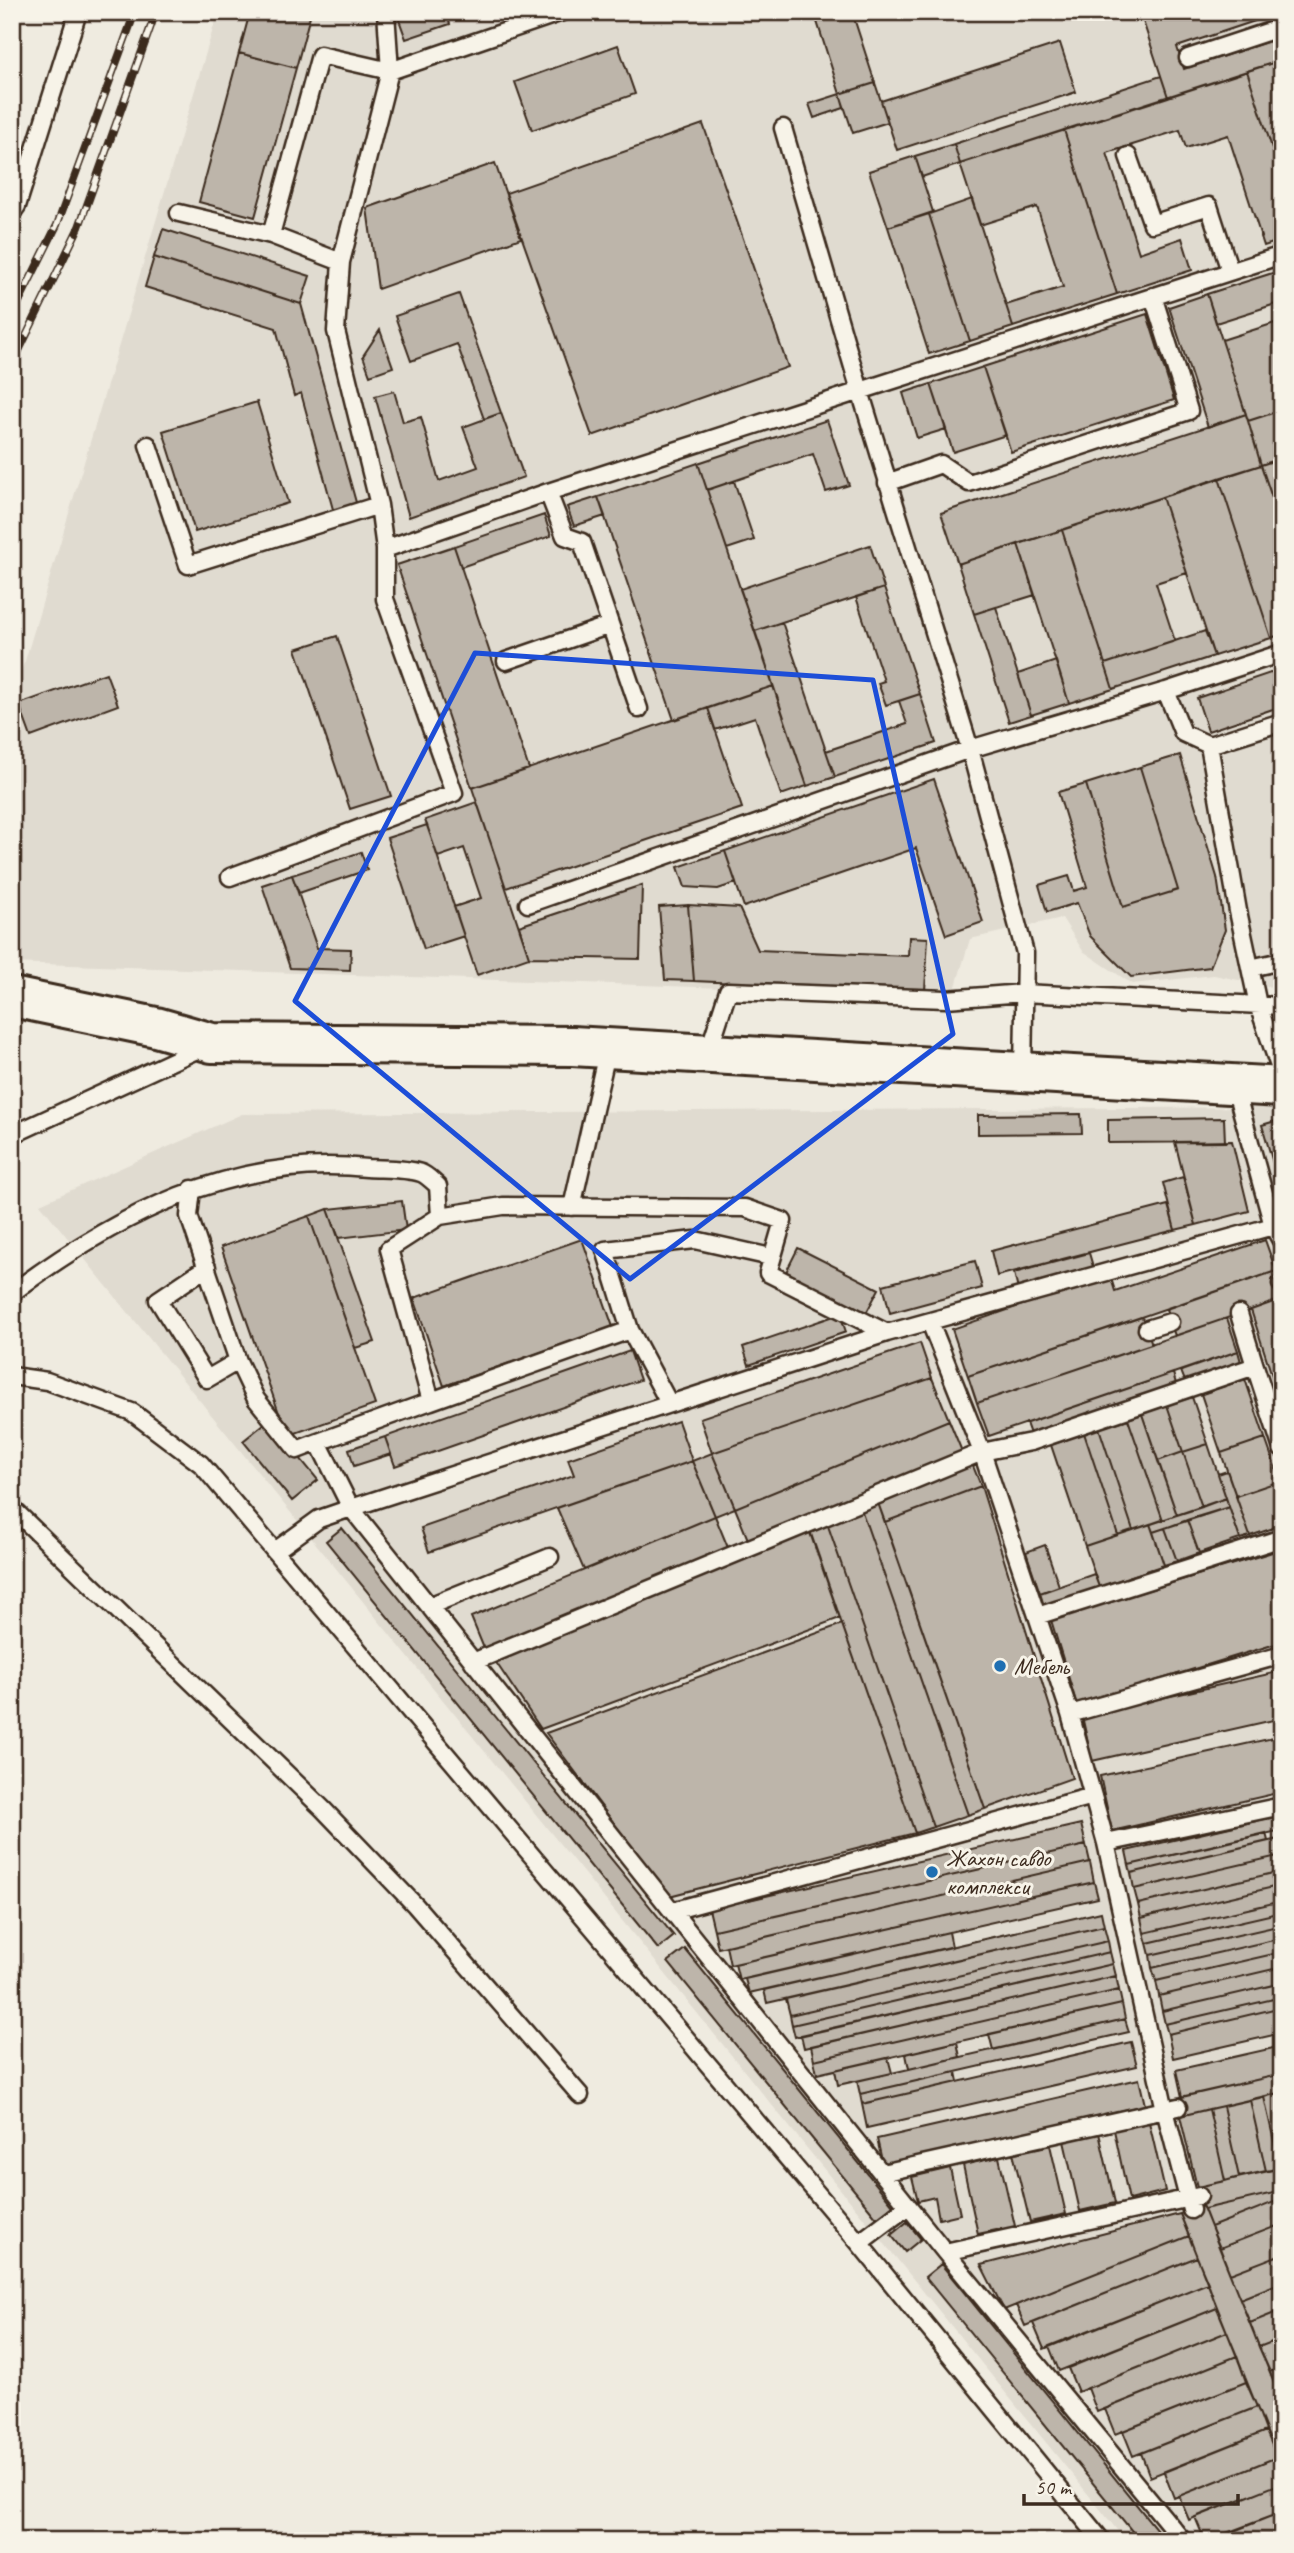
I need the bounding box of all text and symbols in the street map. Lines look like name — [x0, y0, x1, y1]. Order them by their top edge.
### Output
place label: Мебель — [1014, 1651, 1070, 1681]
marker: Мебель — [992, 1658, 1008, 1674]
place label: Жахон савдо комплекси — [946, 1843, 1052, 1901]
marker: Жахон савдо комплекси — [924, 1864, 940, 1880]
scale bar — [1024, 2462, 1238, 2506]
text: 50 m — [1035, 2474, 1073, 2500]

